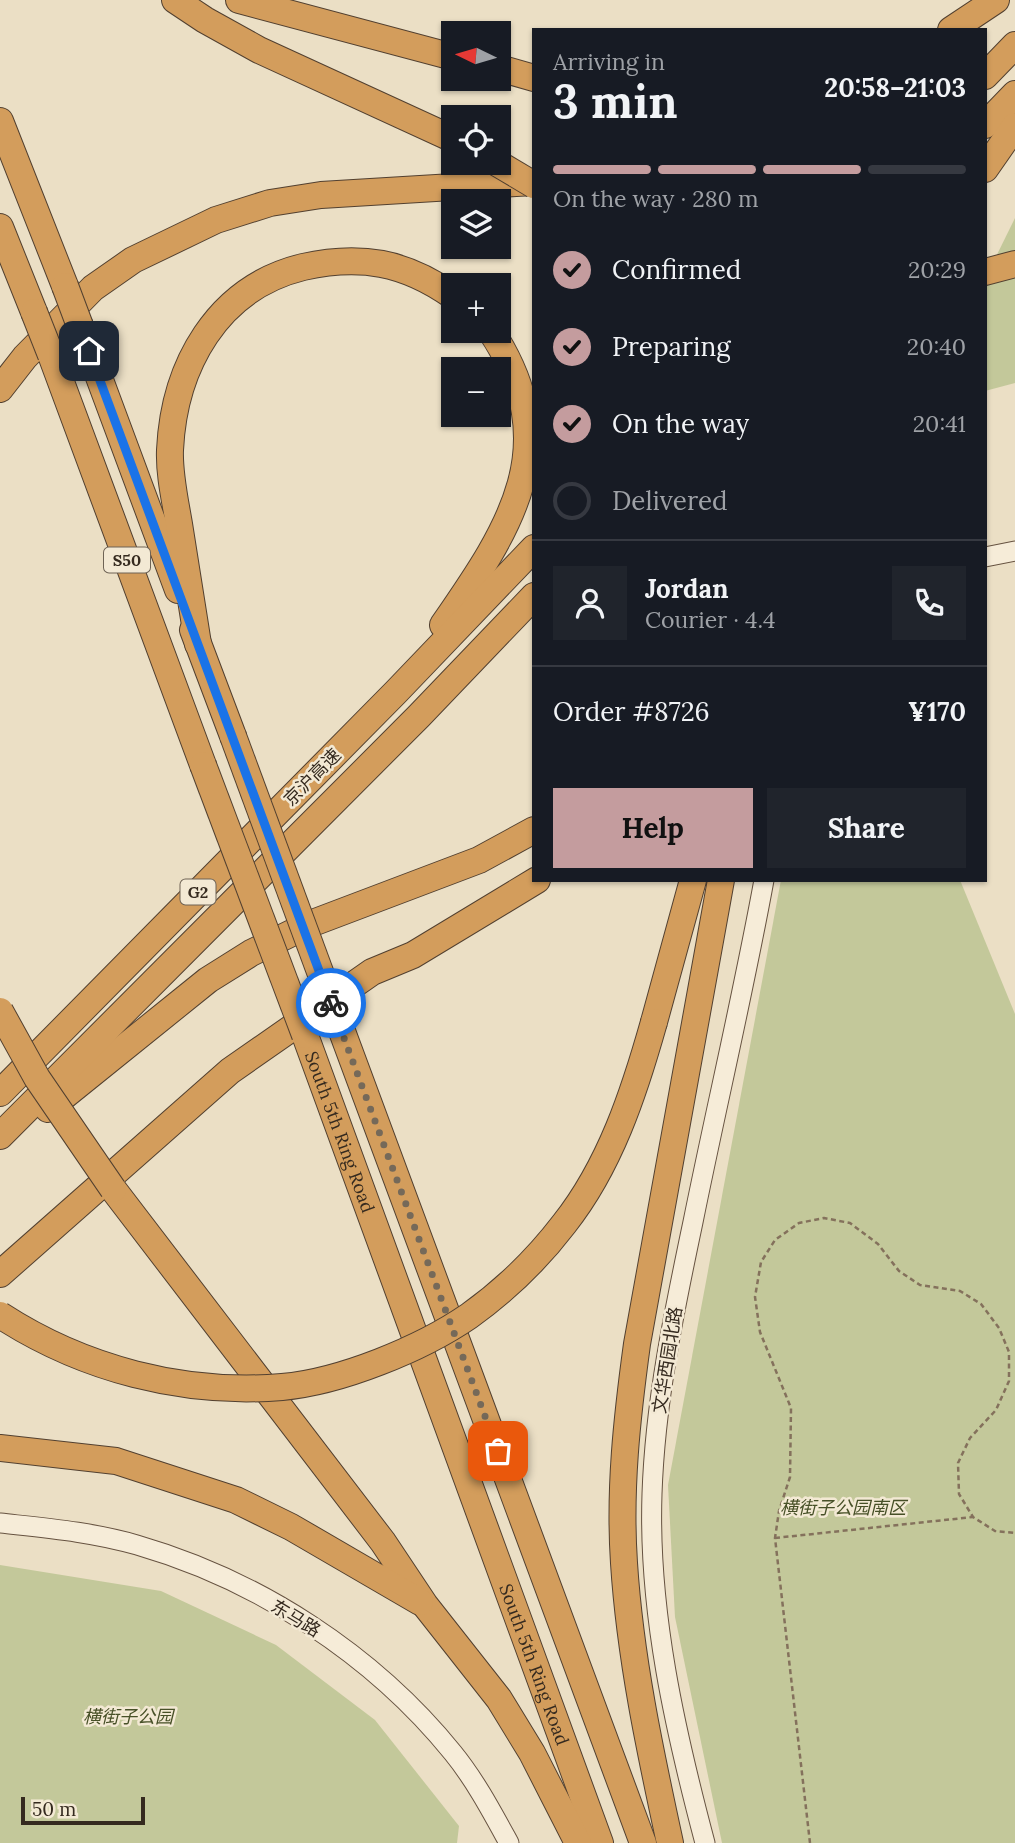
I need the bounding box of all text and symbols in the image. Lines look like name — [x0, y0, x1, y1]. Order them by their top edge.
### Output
north arrow — [441, 21, 511, 91]
map controls — [441, 21, 511, 427]
text: Arriving in — [553, 47, 665, 76]
text: 20:58–21:03 — [824, 71, 966, 104]
text: 3 min — [553, 72, 678, 131]
button: locate — [441, 105, 511, 175]
text: On the way · 280 m — [553, 184, 758, 213]
button: layers — [441, 189, 511, 259]
icon: check — [553, 251, 591, 289]
text: Confirmed — [612, 253, 741, 286]
text: 20:29 — [908, 255, 966, 284]
button: + — [441, 273, 511, 343]
pin — [59, 321, 119, 381]
icon: check — [553, 328, 591, 366]
text: Preparing — [612, 330, 731, 363]
icon: home — [70, 332, 108, 370]
text: 20:40 — [907, 332, 966, 361]
button: − — [441, 357, 511, 427]
icon: check — [553, 405, 591, 443]
text: On the way — [612, 407, 749, 440]
text: 20:41 — [913, 409, 966, 438]
text: Delivered — [612, 484, 728, 517]
road number: S50 — [104, 548, 150, 572]
button: person — [553, 566, 627, 640]
button: phone — [892, 566, 966, 640]
text: Jordan — [645, 572, 729, 605]
text: Courier · 4.4 — [645, 605, 776, 634]
text: Order #8726 — [553, 695, 710, 728]
text: ¥170 — [908, 695, 966, 728]
street label: 京沪高速 — [278, 743, 346, 811]
button: Help — [553, 788, 753, 868]
button: Share — [767, 788, 966, 868]
road number: G2 — [180, 880, 216, 904]
courier — [296, 968, 366, 1038]
icon: bike — [312, 984, 350, 1022]
street label: South 5th Ring Road — [300, 1048, 380, 1216]
street label: 文华西园北路 — [647, 1305, 687, 1415]
pin — [468, 1421, 528, 1481]
icon: bag — [479, 1432, 517, 1470]
park label: 横街子公园南区 — [780, 1496, 909, 1519]
street label: South 5th Ring Road — [495, 1581, 575, 1748]
street label: 东马路 — [267, 1594, 325, 1642]
park label: 横街子公园 — [83, 1705, 176, 1728]
scale bar — [21, 1794, 145, 1826]
text: 50 m — [32, 1797, 76, 1821]

